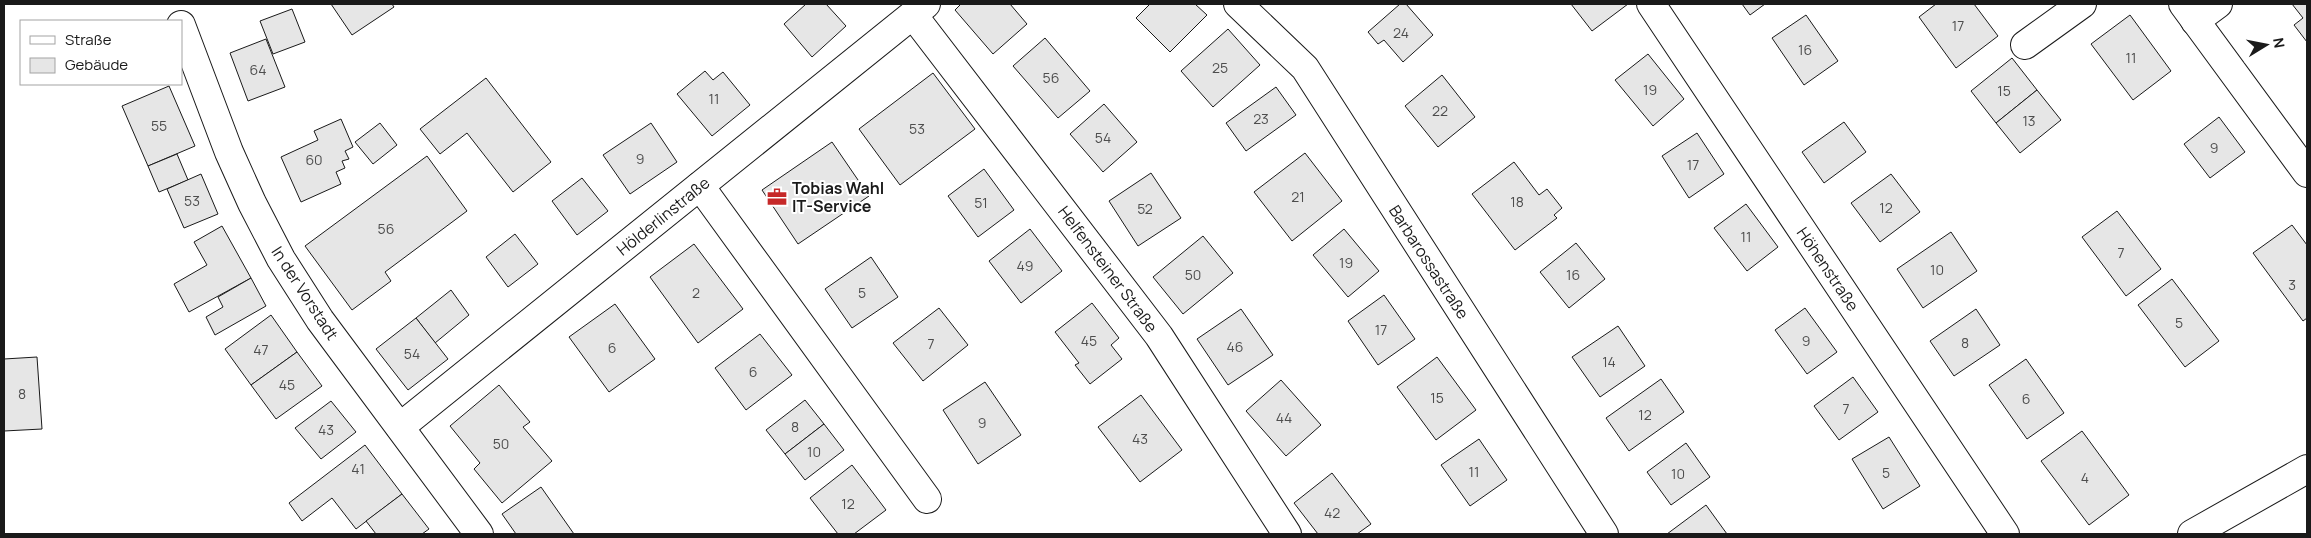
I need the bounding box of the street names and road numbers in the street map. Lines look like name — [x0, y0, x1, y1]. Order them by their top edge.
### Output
street label: Hölderlinstraße — [612, 172, 714, 260]
street label: Helfensteiner Straße — [1053, 201, 1163, 337]
street label: Barbarossastraße — [1384, 201, 1474, 323]
street label: Höhenstraße — [1792, 223, 1864, 315]
street label: In der Vorstadt — [267, 242, 343, 344]

